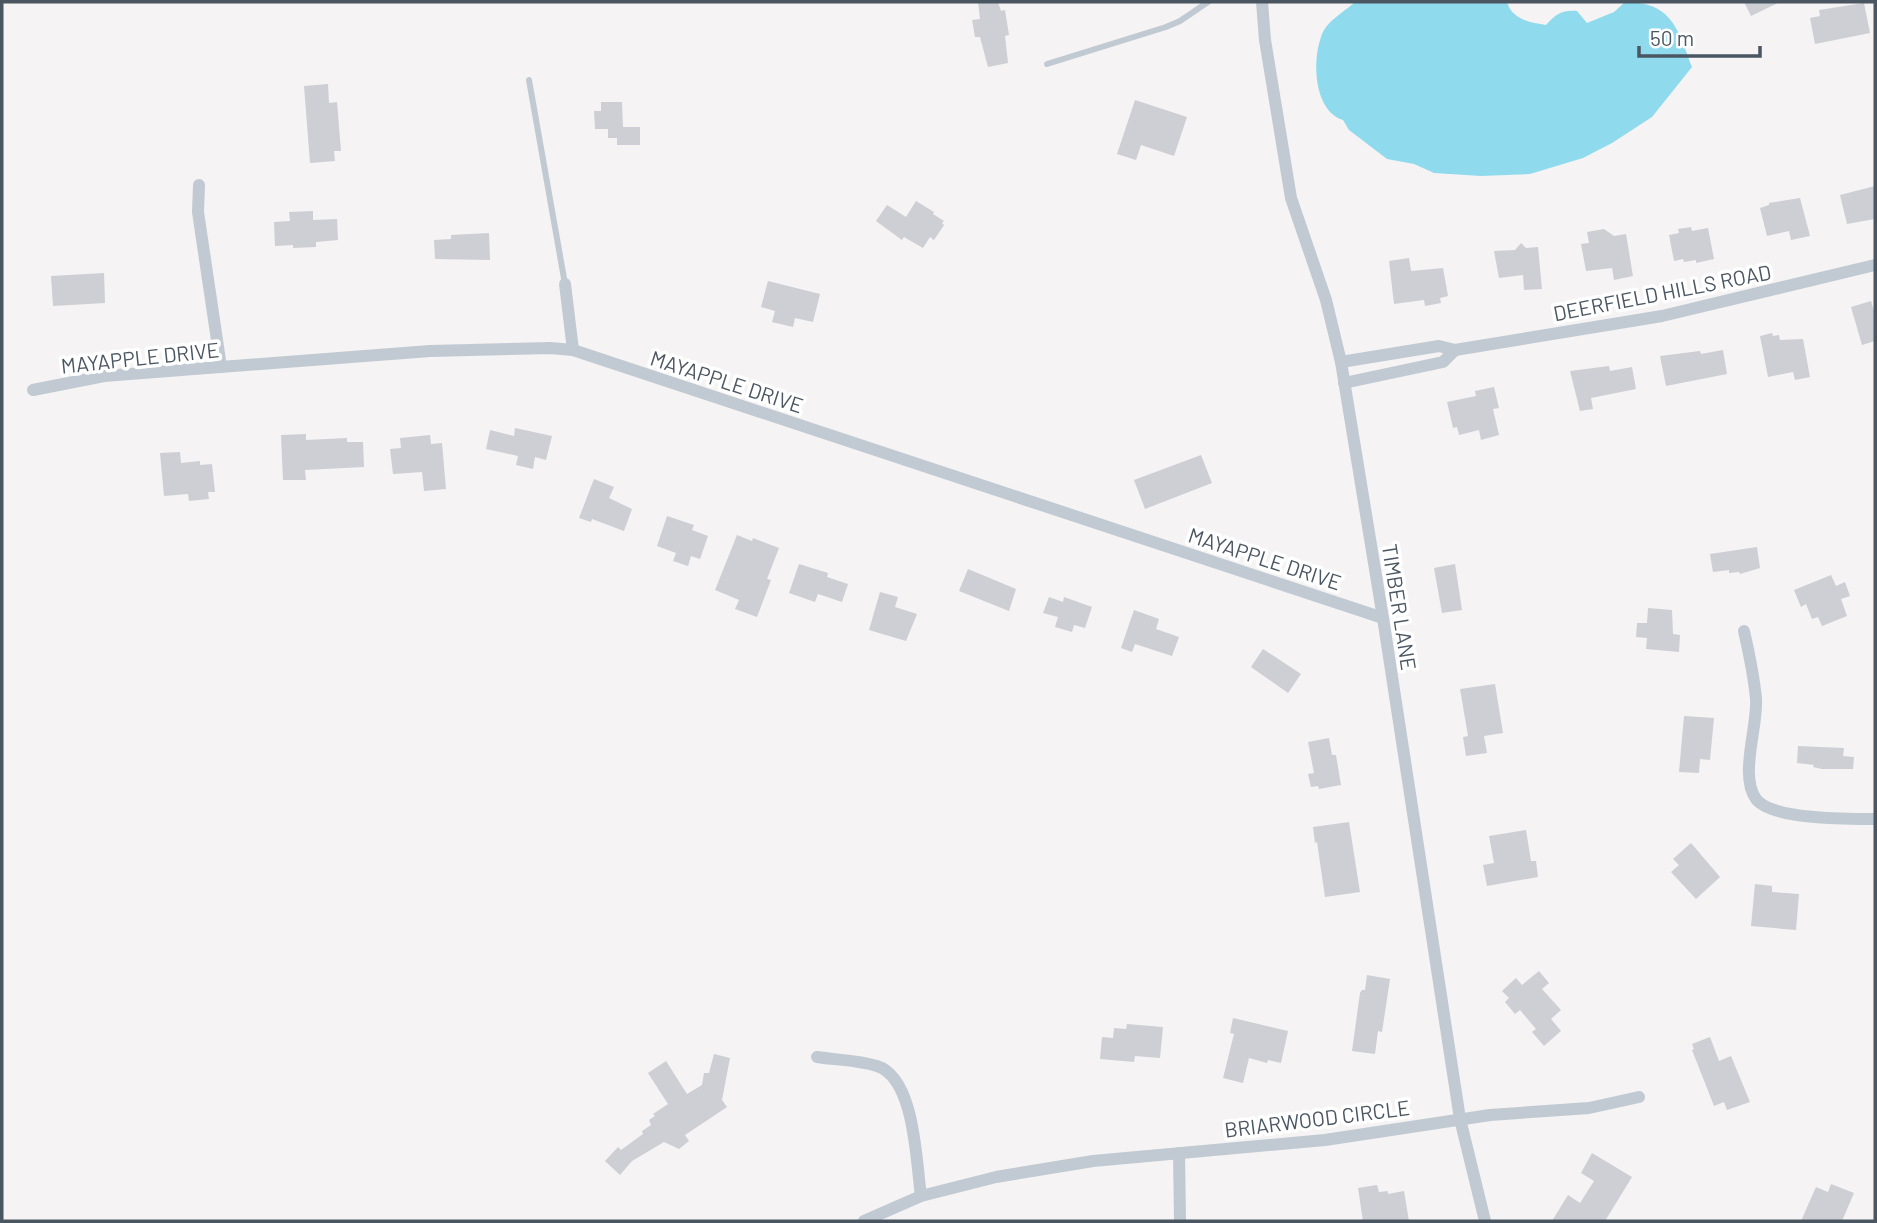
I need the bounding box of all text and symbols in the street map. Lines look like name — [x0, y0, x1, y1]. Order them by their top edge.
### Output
scale bar — [1639, 14, 1760, 58]
text: 50 m — [1650, 25, 1694, 50]
street label: DEERFIELD HILLS ROAD — [1551, 259, 1773, 325]
street label: MAYAPPLE DRIVE — [60, 336, 220, 378]
street label: MAYAPPLE DRIVE — [648, 345, 806, 417]
street label: MAYAPPLE DRIVE — [1186, 522, 1344, 594]
street label: TIMBER LANE — [1378, 542, 1422, 672]
street label: BRIARWOOD CIRCLE — [1223, 1094, 1411, 1142]

